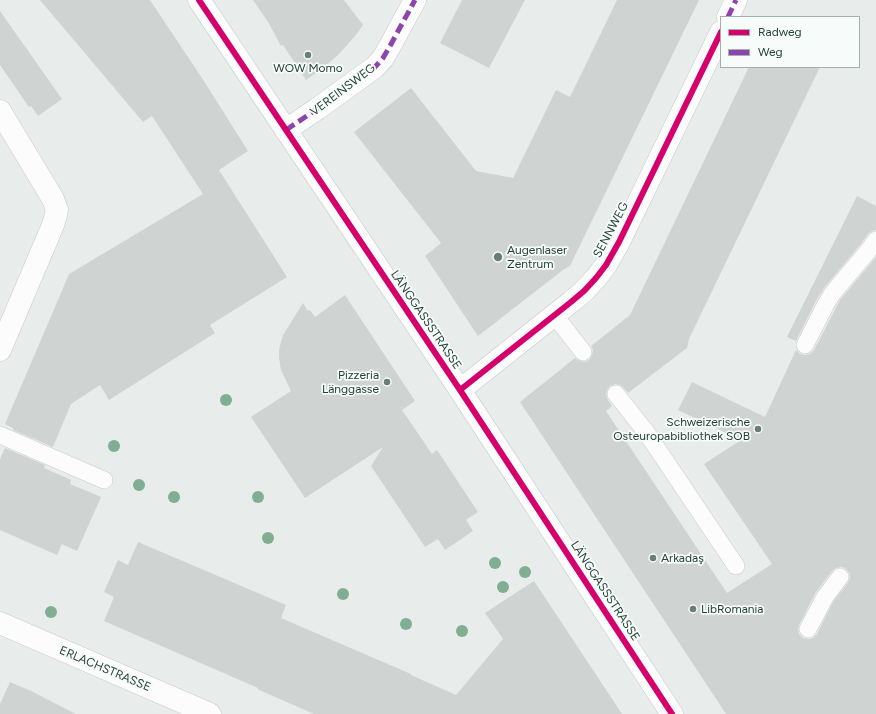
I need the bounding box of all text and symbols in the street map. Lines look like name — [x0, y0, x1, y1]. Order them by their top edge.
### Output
legend — [720, 16, 860, 68]
text: Radweg — [758, 25, 802, 39]
text: Weg — [758, 45, 783, 59]
marker: WOW Momo — [303, 50, 313, 60]
place label: WOW Momo — [273, 61, 343, 75]
street label: VEREINSWEG — [308, 61, 378, 119]
street label: SENNWEG — [590, 200, 632, 260]
place label: Augenlaser Zentrum — [507, 243, 567, 271]
marker: Augenlaser Zentrum — [492, 251, 504, 263]
street label: LÄNGGASSSTRASSE — [388, 268, 464, 372]
place label: Pizzeria Länggasse — [322, 368, 379, 396]
marker: Pizzeria Länggasse — [382, 377, 392, 387]
place label: Schweizerische Osteuropabibliothek SOB — [613, 415, 750, 443]
marker: Schweizerische Osteuropabibliothek SOB — [753, 424, 763, 434]
street label: LÄNGGASSSTRASSE — [567, 538, 643, 644]
place label: Arkadaş — [661, 551, 704, 565]
marker: Arkadaş — [648, 553, 658, 563]
place label: LibRomania — [701, 602, 763, 616]
marker: LibRomania — [688, 604, 698, 614]
street label: ERLACHSTRASSE — [57, 643, 153, 695]

